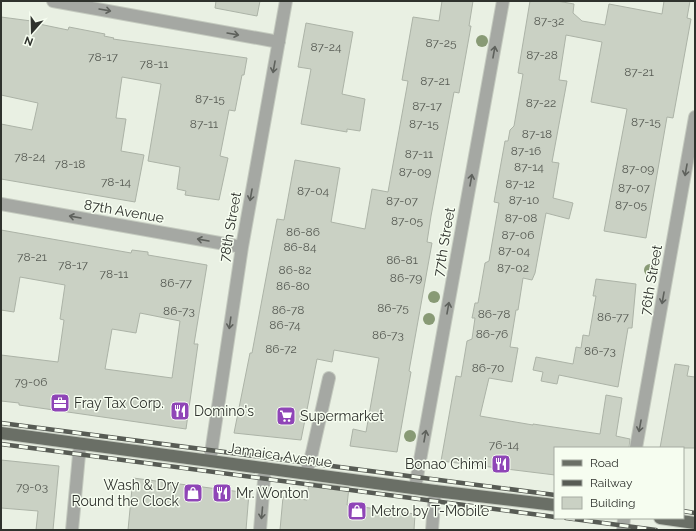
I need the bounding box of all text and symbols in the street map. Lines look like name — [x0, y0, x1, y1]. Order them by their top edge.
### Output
one-way arrow — [98, 7, 111, 15]
north arrow — [12, 12, 52, 52]
house number: 87-32 — [534, 14, 564, 28]
one-way arrow — [226, 30, 239, 38]
text: N — [23, 33, 35, 48]
house number: 87-25 — [426, 36, 457, 50]
house number: 87-24 — [310, 40, 342, 54]
one-way arrow — [490, 46, 498, 59]
house number: 87-28 — [526, 48, 558, 62]
house number: 78-17 — [88, 50, 119, 64]
house number: 78-11 — [140, 57, 168, 71]
one-way arrow — [270, 60, 278, 73]
house number: 87-21 — [624, 65, 654, 79]
house number: 87-21 — [420, 74, 450, 88]
house number: 87-15 — [195, 92, 225, 106]
house number: 87-22 — [526, 96, 556, 110]
house number: 87-17 — [412, 99, 442, 113]
house number: 87-15 — [631, 115, 661, 129]
house number: 87-11 — [190, 117, 218, 131]
house number: 87-15 — [409, 117, 439, 131]
house number: 87-18 — [522, 127, 552, 141]
house number: 87-16 — [511, 144, 541, 158]
house number: 87-11 — [405, 147, 433, 161]
house number: 78-24 — [14, 150, 46, 164]
house number: 78-18 — [55, 157, 85, 171]
house number: 87-14 — [514, 160, 544, 174]
house number: 87-09 — [622, 162, 654, 176]
one-way arrow — [681, 163, 689, 176]
house number: 87-09 — [399, 165, 431, 179]
one-way arrow — [467, 174, 475, 187]
house number: 78-14 — [101, 175, 132, 189]
house number: 87-12 — [505, 177, 535, 191]
house number: 87-07 — [618, 181, 651, 195]
house number: 87-04 — [297, 184, 330, 198]
one-way arrow — [247, 188, 255, 201]
street label: 78th Street — [216, 190, 244, 263]
house number: 87-10 — [509, 193, 539, 207]
house number: 87-07 — [386, 194, 419, 208]
street label: 87th Avenue — [83, 196, 165, 226]
house number: 87-05 — [615, 198, 648, 212]
street label: 77th Street — [430, 206, 458, 278]
house number: 87-08 — [505, 211, 537, 225]
one-way arrow — [69, 213, 82, 221]
house number: 87-05 — [391, 214, 424, 228]
house number: 86-86 — [286, 225, 320, 239]
house number: 87-06 — [502, 228, 534, 242]
one-way arrow — [197, 236, 210, 244]
house number: 86-84 — [283, 240, 317, 254]
street label: 76th Street — [637, 243, 665, 316]
house number: 87-04 — [498, 244, 531, 258]
house number: 78-21 — [17, 250, 47, 264]
house number: 86-81 — [386, 253, 418, 267]
house number: 78-17 — [58, 258, 89, 272]
house number: 87-02 — [497, 261, 529, 275]
house number: 86-82 — [279, 263, 311, 277]
house number: 78-11 — [100, 267, 128, 281]
house number: 86-79 — [390, 271, 422, 285]
house number: 86-77 — [160, 276, 192, 290]
house number: 86-80 — [276, 279, 310, 293]
one-way arrow — [659, 291, 667, 304]
house number: 86-75 — [377, 301, 409, 315]
one-way arrow — [444, 302, 452, 315]
house number: 86-78 — [272, 303, 304, 317]
house number: 86-73 — [163, 304, 195, 318]
house number: 86-78 — [478, 307, 510, 321]
house number: 86-77 — [597, 310, 629, 324]
one-way arrow — [226, 316, 234, 329]
house number: 86-74 — [269, 318, 301, 332]
house number: 86-76 — [476, 327, 508, 341]
house number: 86-73 — [372, 328, 404, 342]
house number: 86-72 — [265, 342, 297, 356]
house number: 86-73 — [584, 344, 616, 358]
house number: 86-70 — [472, 361, 504, 375]
house number: 79-06 — [14, 375, 48, 389]
office icon: Fray Tax Corp. — [49, 392, 71, 414]
place label: Fray Tax Corp. — [74, 395, 164, 411]
restaurant icon: Domino's — [169, 400, 191, 422]
place label: Domino's — [194, 403, 254, 419]
supermarket icon: Supermarket — [275, 405, 297, 427]
place label: Supermarket — [300, 408, 384, 424]
one-way arrow — [636, 419, 644, 432]
one-way arrow — [421, 430, 429, 443]
house number: 76-14 — [489, 438, 520, 452]
street label: Jamaica Avenue — [227, 440, 333, 470]
legend — [554, 447, 684, 519]
restaurant icon: Bonao Chimi — [490, 453, 512, 475]
place label: Bonao Chimi — [405, 456, 487, 472]
text: Road — [590, 456, 619, 470]
text: Railway — [590, 476, 633, 490]
place label: Wash & Dry Round the Clock — [72, 477, 180, 509]
house number: 79-03 — [16, 480, 48, 494]
shop icon: Wash & Dry Round the Clock — [182, 482, 204, 504]
restaurant icon: Mr. Wonton — [211, 482, 233, 504]
place label: Mr. Wonton — [236, 485, 309, 501]
text: Building — [590, 496, 636, 510]
shop icon: Metro by T-Mobile — [346, 500, 368, 522]
place label: Metro by T-Mobile — [371, 503, 489, 519]
one-way arrow — [258, 506, 265, 519]

